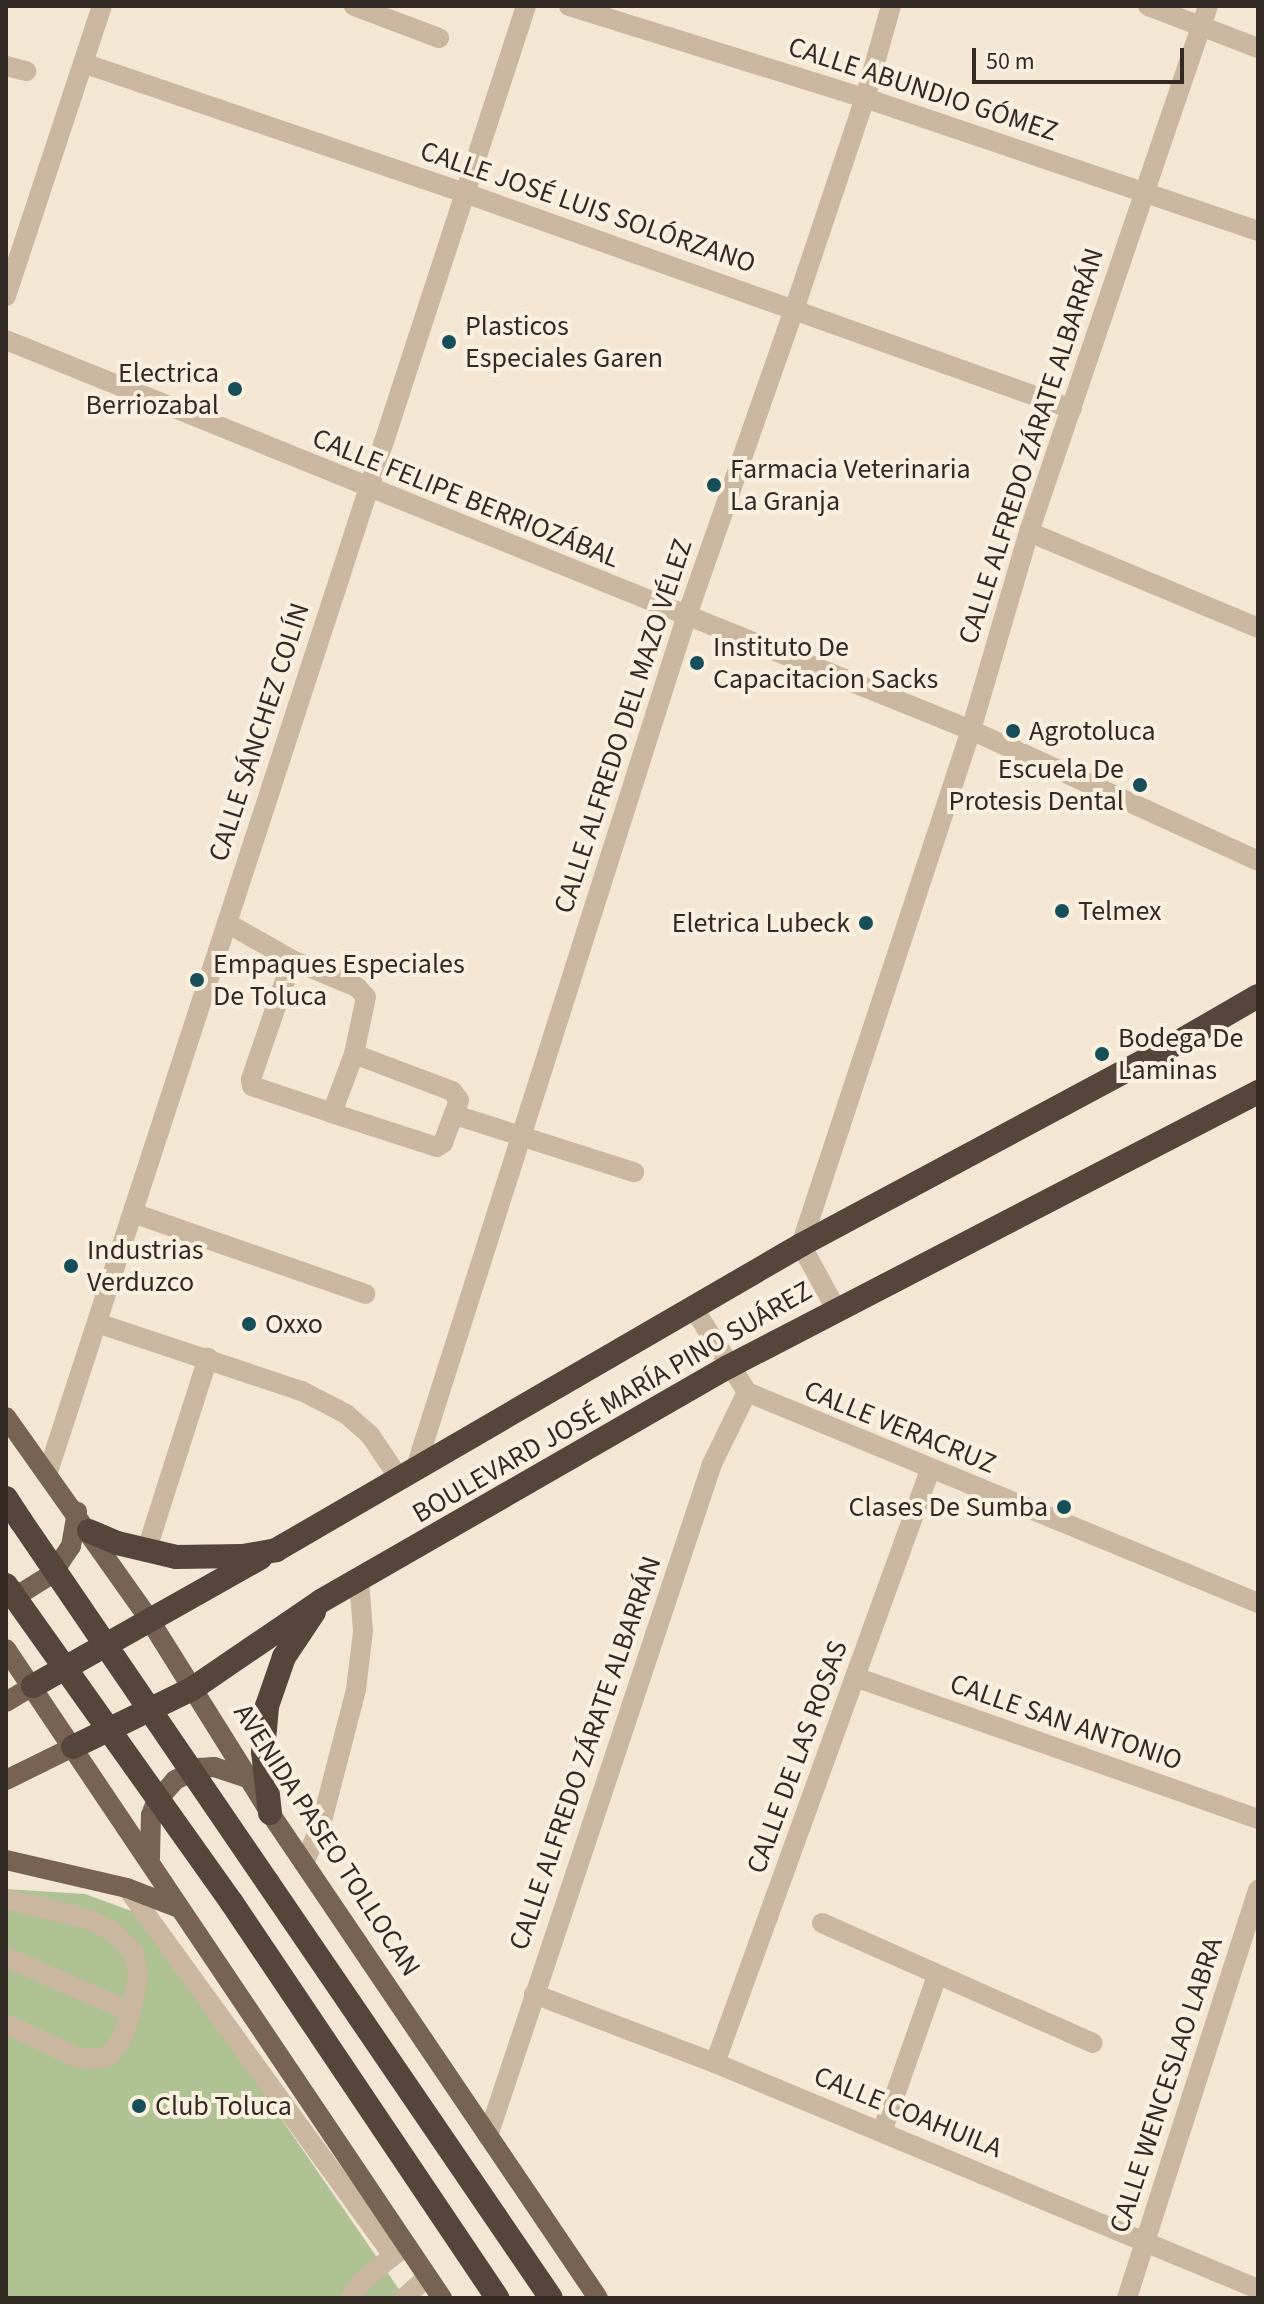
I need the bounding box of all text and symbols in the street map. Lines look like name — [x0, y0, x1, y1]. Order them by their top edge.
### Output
street label: CALLE ABUNDIO GÓMEZ — [784, 30, 1062, 148]
scale bar — [976, 32, 1188, 82]
text: 50 m — [986, 44, 1035, 79]
street label: CALLE JOSÉ LUIS SOLÓRZANO — [416, 134, 760, 280]
street label: CALLE ALFREDO ZÁRATE ALBARRÁN — [951, 244, 1111, 648]
place label: Plasticos Especiales Garen — [465, 309, 663, 375]
marker: Plasticos Especiales Garen — [440, 333, 458, 351]
place label: Electrica Berriozabal — [86, 356, 219, 422]
marker: Electrica Berriozabal — [226, 380, 244, 398]
street label: CALLE FELIPE BERRIOZÁBAL — [307, 421, 625, 575]
place label: Farmacia Veterinaria La Granja — [730, 452, 971, 518]
marker: Farmacia Veterinaria La Granja — [705, 476, 723, 494]
street label: CALLE ALFREDO DEL MAZO VÉLEZ — [547, 535, 699, 917]
street label: CALLE SÁNCHEZ COLÍN — [201, 599, 317, 865]
place label: Instituto De Capacitacion Sacks — [713, 630, 938, 696]
marker: Instituto De Capacitacion Sacks — [688, 654, 706, 672]
place label: Agrotoluca — [1029, 714, 1156, 748]
marker: Agrotoluca — [1004, 722, 1022, 740]
place label: Escuela De Protesis Dental — [949, 752, 1124, 818]
marker: Escuela De Protesis Dental — [1131, 776, 1149, 794]
place label: Telmex — [1078, 894, 1162, 928]
marker: Telmex — [1053, 902, 1071, 920]
place label: Eletrica Lubeck — [672, 906, 850, 940]
marker: Eletrica Lubeck — [857, 914, 875, 932]
place label: Empaques Especiales De Toluca — [213, 947, 465, 1013]
marker: Empaques Especiales De Toluca — [188, 971, 206, 989]
place label: Bodega De Laminas — [1118, 1021, 1243, 1087]
marker: Bodega De Laminas — [1093, 1045, 1111, 1063]
place label: Industrias Verduzco — [87, 1233, 204, 1299]
marker: Industrias Verduzco — [62, 1257, 80, 1275]
street label: BOULEVARD JOSÉ MARÍA PINO SUÁREZ — [406, 1274, 818, 1530]
place label: Oxxo — [265, 1307, 323, 1341]
marker: Oxxo — [240, 1315, 258, 1333]
street label: CALLE VERACRUZ — [799, 1373, 1001, 1481]
place label: Clases De Sumba — [848, 1490, 1048, 1524]
marker: Clases De Sumba — [1055, 1498, 1073, 1516]
street label: CALLE ALFREDO ZÁRATE ALBARRÁN — [502, 1552, 668, 1954]
street label: CALLE DE LAS ROSAS — [739, 1636, 855, 1878]
street label: CALLE SAN ANTONIO — [946, 1667, 1186, 1777]
street label: AVENIDA PASEO TOLLOCAN — [226, 1697, 428, 1983]
street label: CALLE WENCESLAO LABRA — [1102, 1933, 1230, 2237]
street label: CALLE COAHUILA — [809, 2059, 1007, 2165]
place label: Club Toluca — [155, 2089, 292, 2123]
marker: Club Toluca — [130, 2097, 148, 2115]

